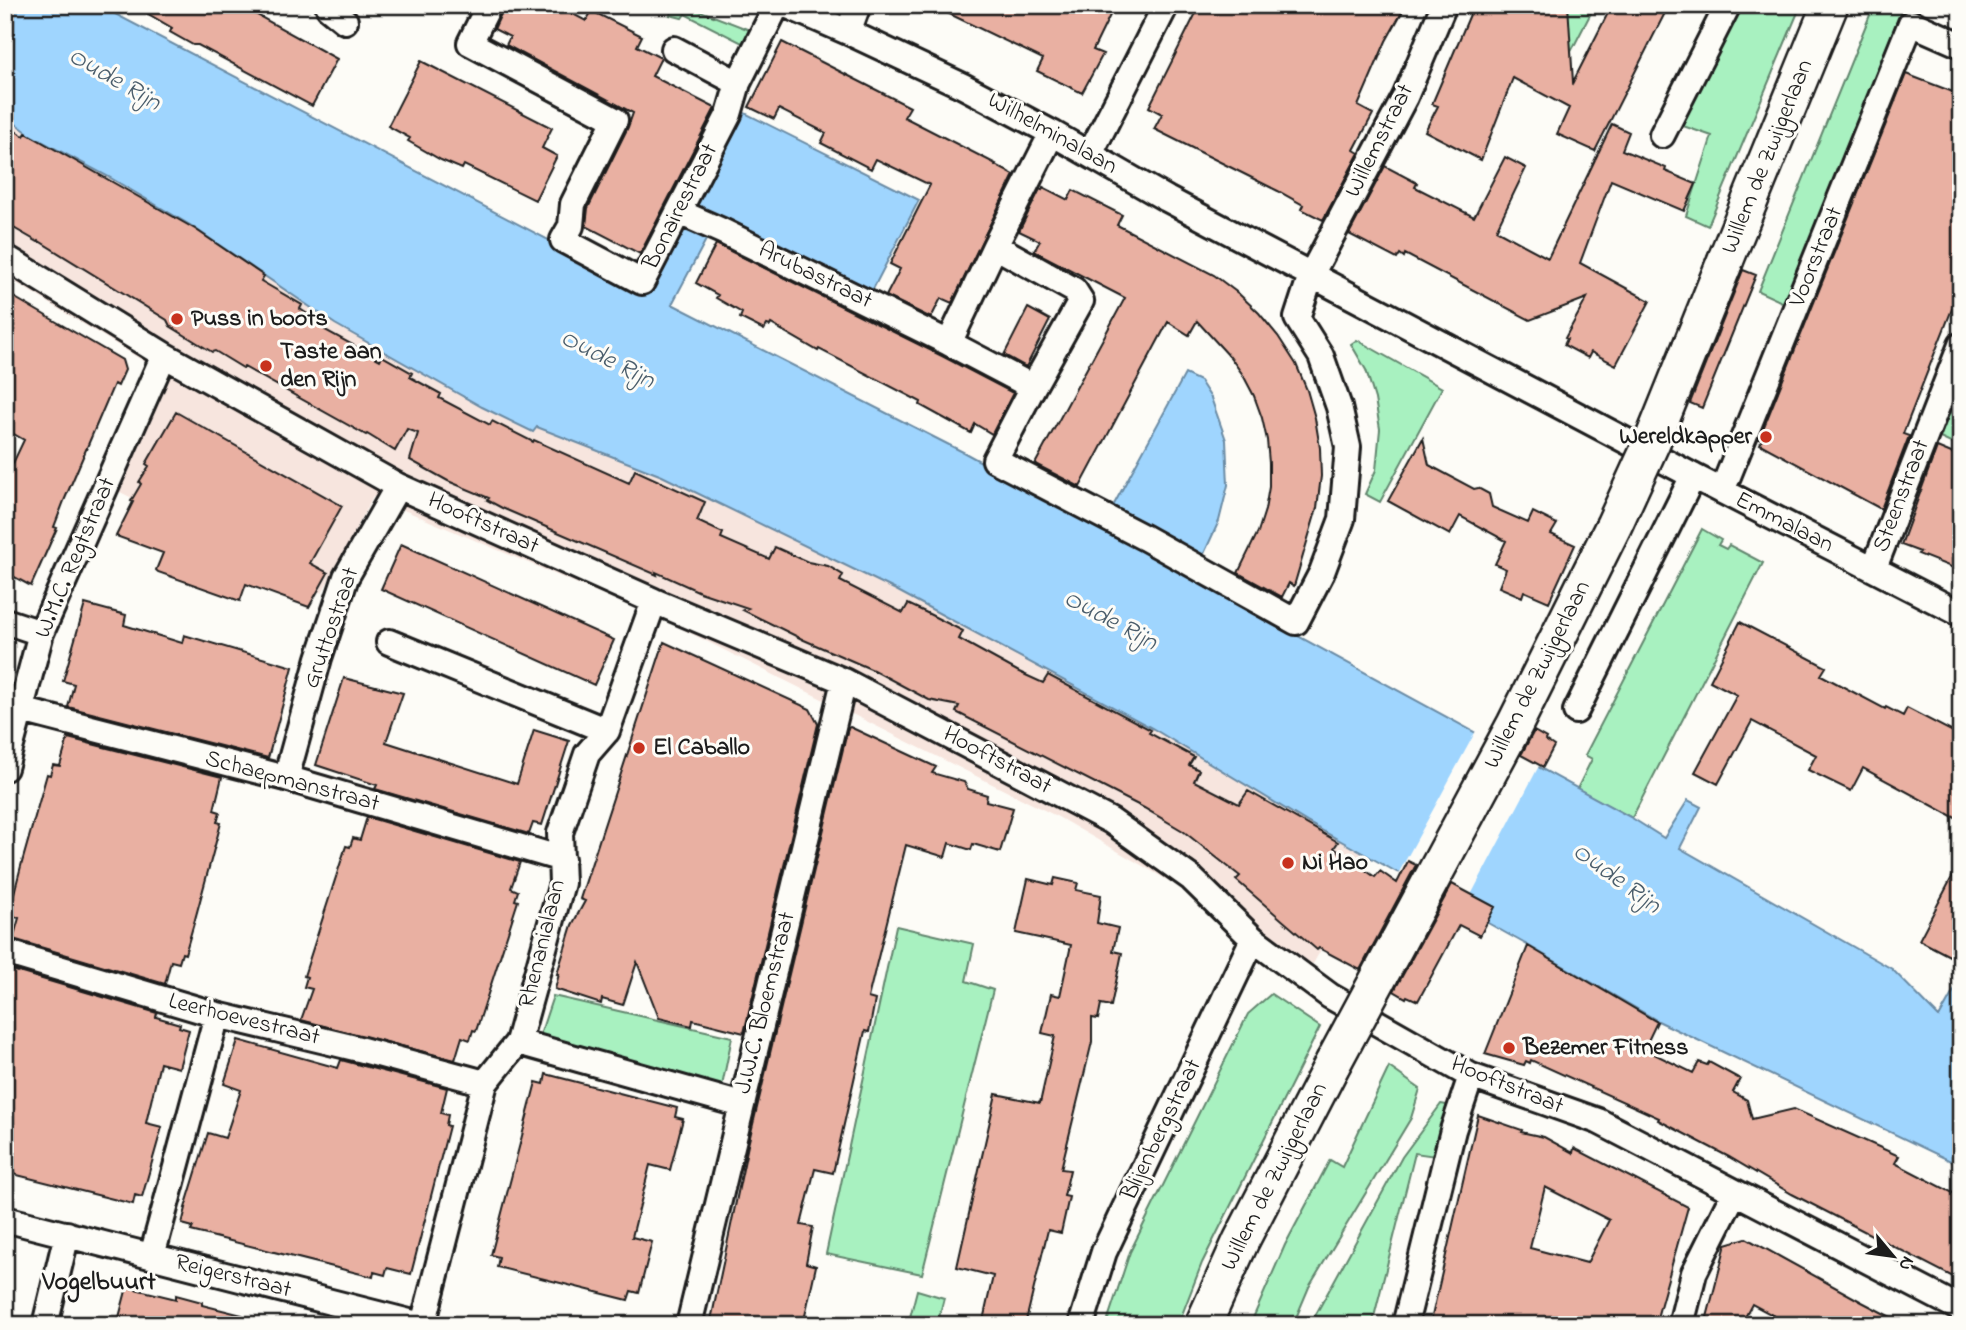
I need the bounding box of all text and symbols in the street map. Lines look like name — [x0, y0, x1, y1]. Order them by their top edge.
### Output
water label: Oude Rijn — [60, 38, 169, 122]
street label: Willem de Zwijgerlaan — [1713, 54, 1823, 260]
street label: Willemstraat — [1336, 78, 1424, 204]
street label: Wilhelminalaan — [981, 84, 1123, 184]
street label: Bonairestraat — [634, 138, 728, 277]
street label: Voorstraat — [1781, 202, 1853, 313]
street label: Arubastraat — [752, 233, 878, 319]
place label: Puss in boots — [191, 302, 328, 337]
marker: Puss in boots — [169, 311, 185, 327]
water label: Oude Rijn — [553, 320, 662, 401]
place label: Taste aan den Rijn — [280, 335, 382, 398]
marker: Taste aan den Rijn — [258, 358, 274, 374]
place label: Wereldkapper — [1619, 420, 1753, 455]
marker: Wereldkapper — [1758, 429, 1774, 445]
street label: Steenstraat — [1864, 434, 1940, 558]
street label: W.M.C. Regtstraat — [26, 472, 126, 644]
street label: Emmalaan — [1729, 483, 1839, 563]
street label: Hooftstraat — [422, 484, 544, 564]
street label: Gruttostraat — [295, 563, 369, 693]
street label: Willem de Zwijgerlaan — [1475, 575, 1601, 775]
water label: Oude Rijn — [1056, 580, 1165, 662]
street label: Hooftstraat — [936, 718, 1058, 804]
place label: El Caballo — [653, 731, 750, 766]
marker: El Caballo — [631, 740, 647, 756]
street label: Schaepmanstraat — [201, 742, 383, 822]
water label: Oude Rijn — [1564, 834, 1669, 925]
place label: Ni Hao — [1302, 846, 1368, 881]
marker: Ni Hao — [1280, 855, 1296, 871]
street label: Rhenanialaan — [510, 876, 576, 1012]
street label: J.W.C. Bloemstraat — [726, 908, 806, 1098]
street label: Leerhoevestraat — [165, 984, 323, 1056]
place label: Bezemer Fitness — [1522, 1031, 1688, 1066]
marker: Bezemer Fitness — [1501, 1040, 1517, 1056]
street label: Hooftstraat — [1445, 1048, 1569, 1124]
street label: Blijenbergstraat — [1112, 1053, 1211, 1208]
street label: Willem de Zwijgerlaan — [1212, 1077, 1338, 1277]
north arrow — [1857, 1222, 1927, 1292]
street label: Reigerstraat — [171, 1246, 295, 1308]
text: N — [1891, 1251, 1921, 1275]
district label: Vogelbuurt — [41, 1264, 156, 1303]

